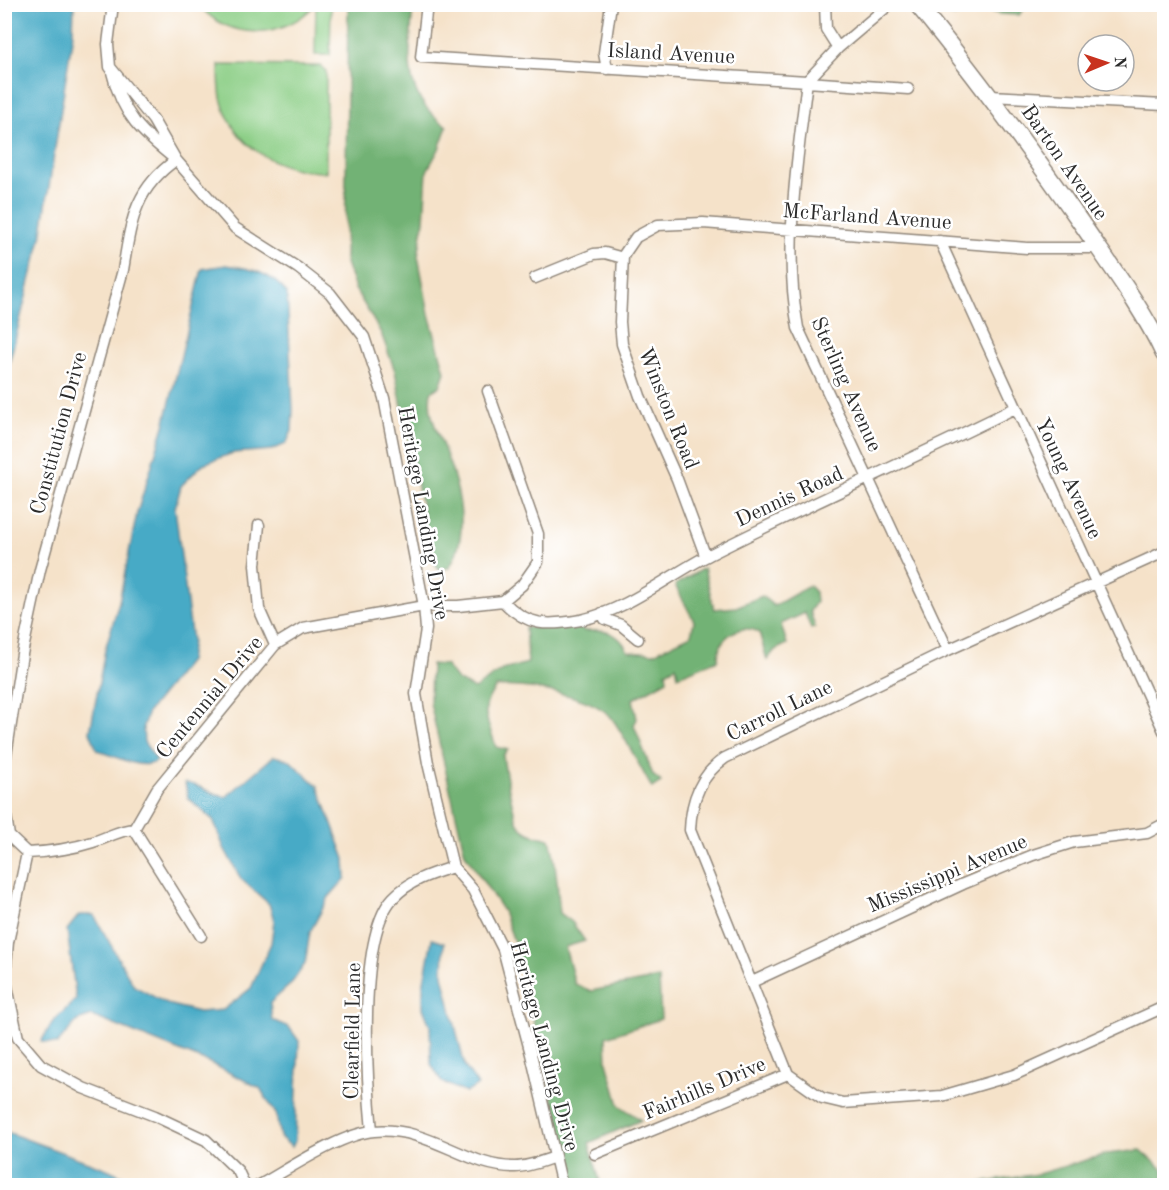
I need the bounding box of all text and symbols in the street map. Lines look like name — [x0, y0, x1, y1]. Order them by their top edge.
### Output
north arrow — [1076, 33, 1136, 93]
street label: Island Avenue — [606, 41, 736, 68]
text: N — [1111, 56, 1127, 70]
street label: Barton Avenue — [1016, 101, 1111, 224]
street label: McFarland Avenue — [782, 201, 952, 234]
street label: Sterling Avenue — [806, 314, 885, 455]
street label: Winston Road — [634, 345, 702, 473]
street label: Constitution Drive — [28, 350, 91, 517]
street label: Heritage Landing Drive — [393, 405, 452, 622]
street label: Young Avenue — [1031, 415, 1105, 542]
street label: Dennis Road — [733, 463, 847, 531]
street label: Centennial Drive — [153, 633, 267, 763]
street label: Carroll Lane — [723, 677, 836, 746]
street label: Mississippi Avenue — [865, 831, 1030, 917]
street label: Heritage Landing Drive — [505, 939, 582, 1154]
street label: Clearfield Lane — [342, 962, 365, 1100]
street label: Fairhills Drive — [640, 1054, 769, 1125]

